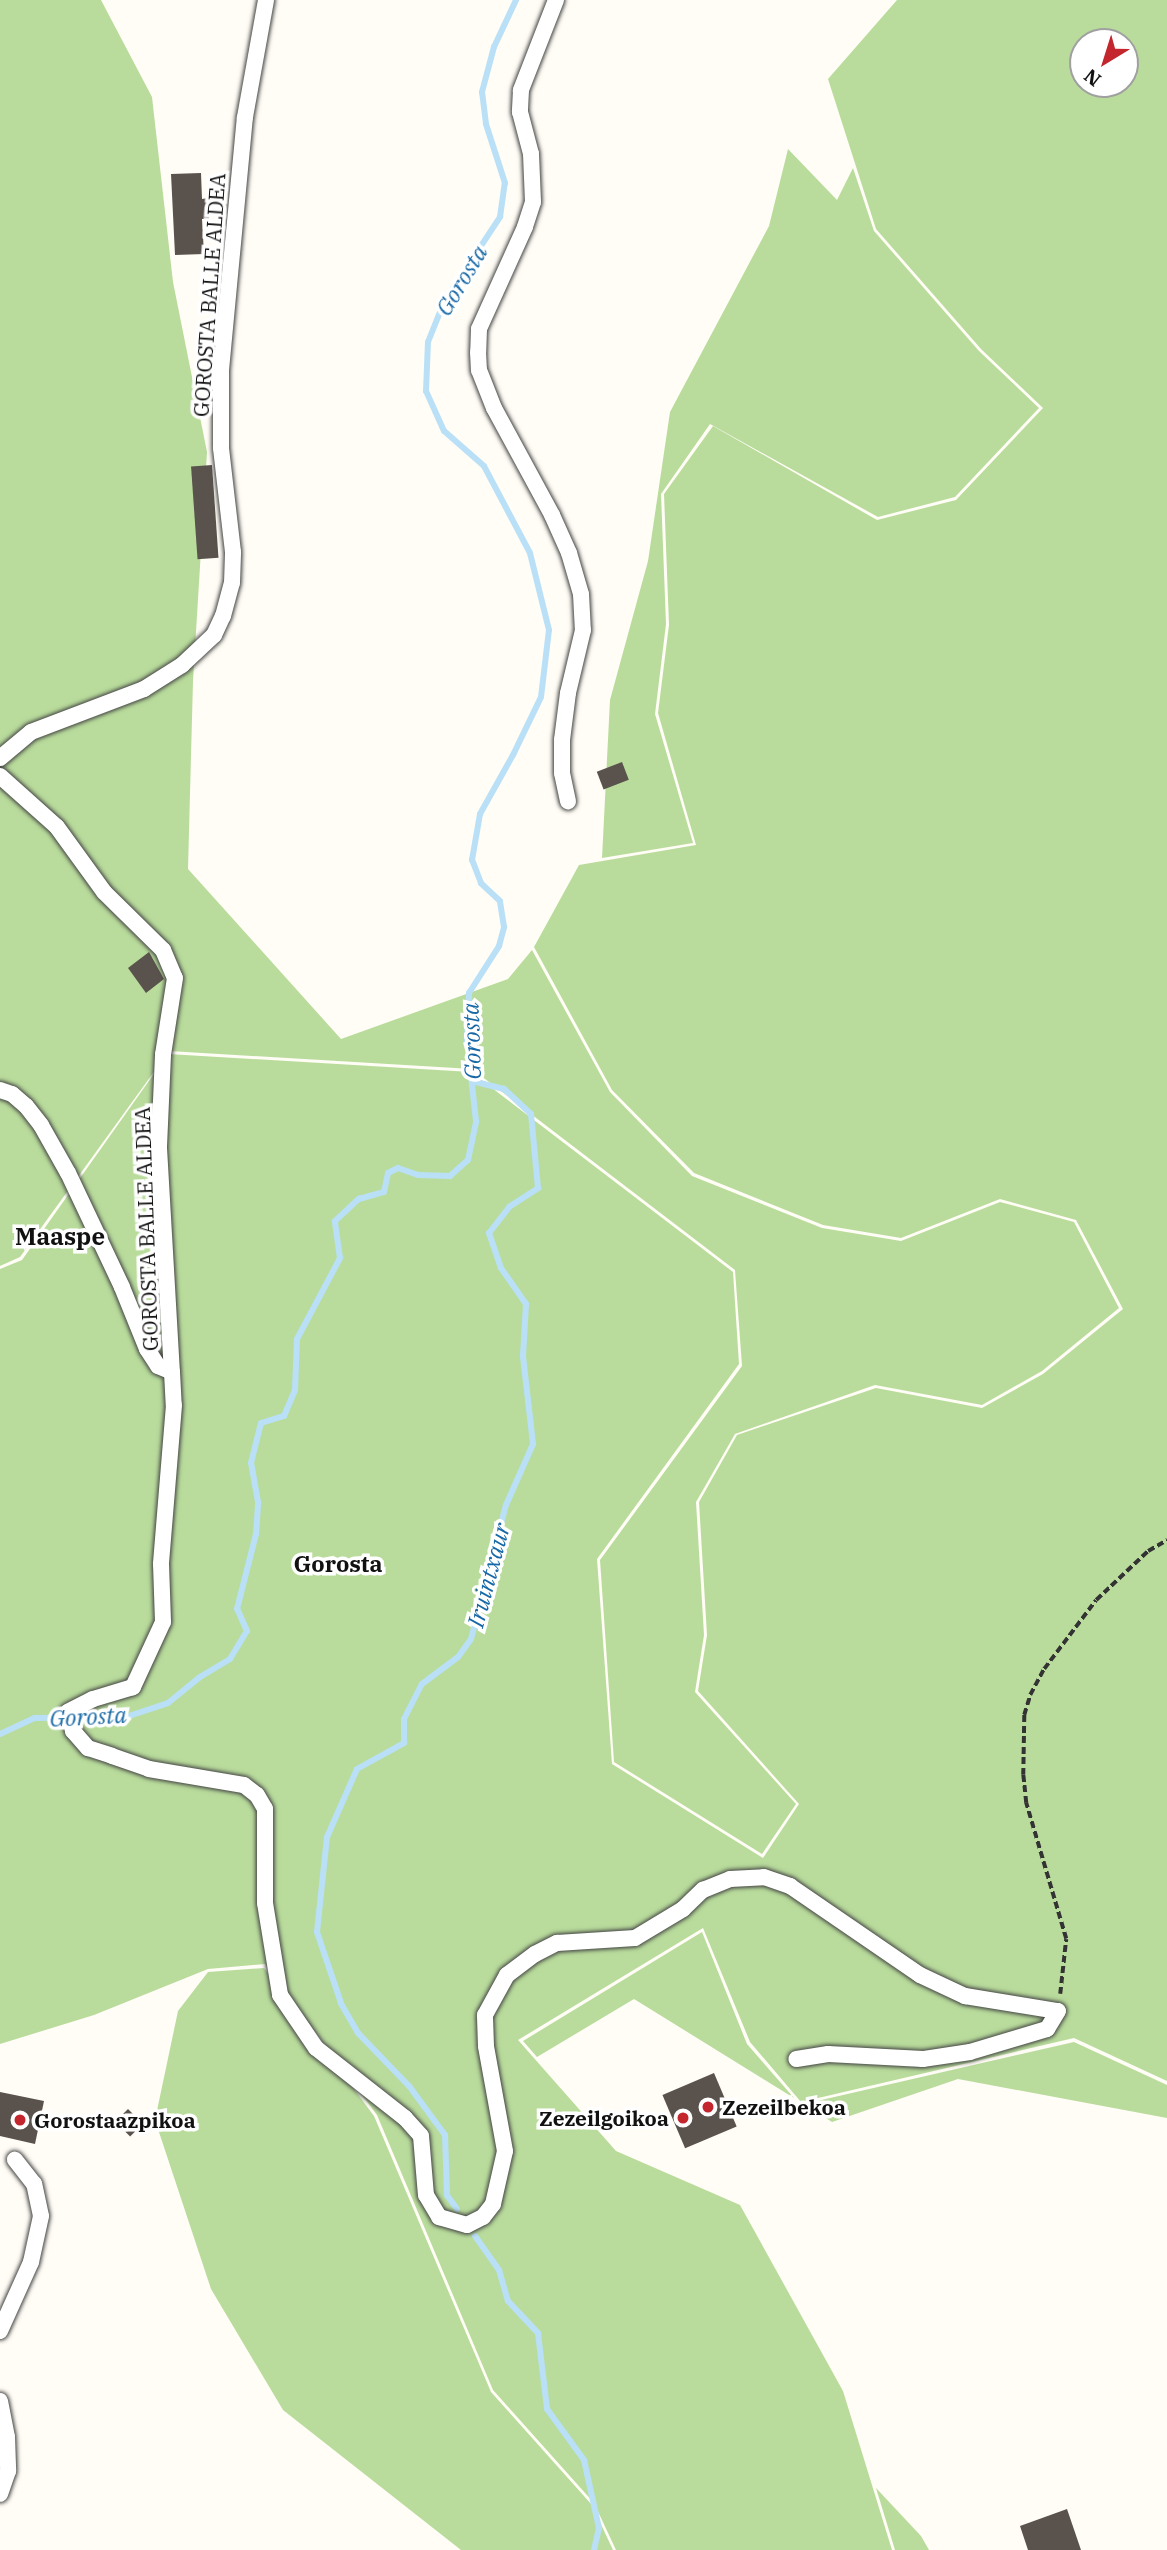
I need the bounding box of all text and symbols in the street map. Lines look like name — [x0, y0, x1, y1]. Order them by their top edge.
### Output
north arrow — [1069, 28, 1139, 98]
text: N — [1079, 64, 1106, 92]
street label: GOROSTA BALLE ALDEA — [188, 172, 230, 418]
water label: Gorosta — [429, 240, 493, 320]
water label: Gorosta — [456, 1002, 486, 1080]
street label: GOROSTA BALLE ALDEA — [129, 1106, 163, 1352]
district label: Maaspe — [15, 1223, 105, 1251]
water label: Iruintxaur — [461, 1520, 515, 1630]
district label: Gorosta — [293, 1549, 383, 1577]
water label: Gorosta — [49, 1700, 127, 1732]
place label: Zezeilbekoa — [722, 2094, 846, 2120]
marker: Zezeilbekoa — [700, 2099, 716, 2115]
place label: Zezeilgoikoa — [539, 2105, 669, 2131]
place label: Gorostaazpikoa — [34, 2107, 196, 2133]
marker: Zezeilgoikoa — [675, 2110, 691, 2126]
marker: Gorostaazpikoa — [12, 2112, 28, 2128]

